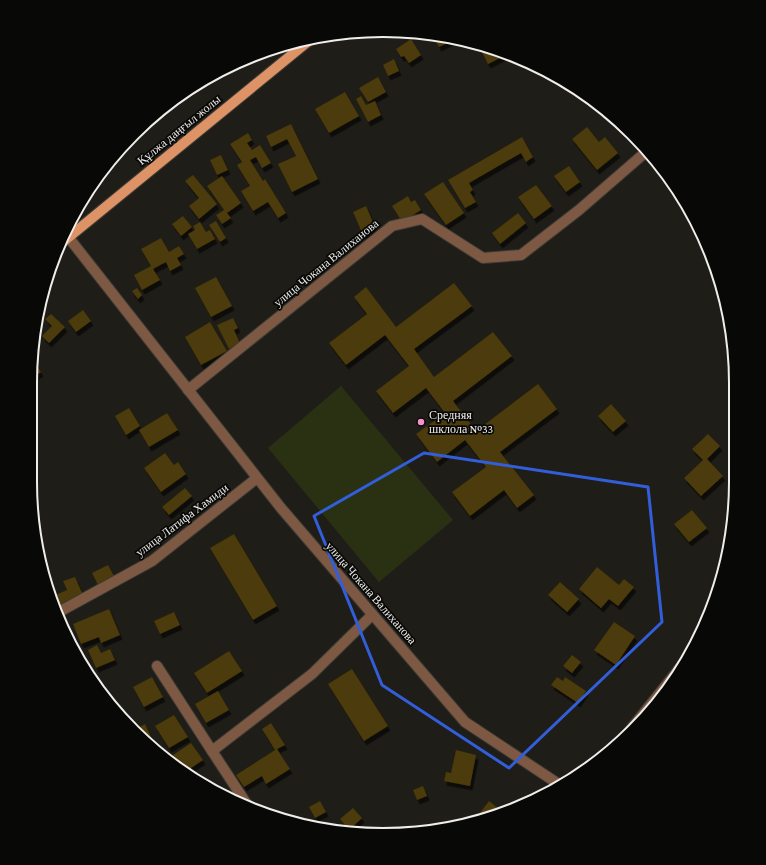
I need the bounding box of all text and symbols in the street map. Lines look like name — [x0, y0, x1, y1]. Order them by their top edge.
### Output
street label: Құлжа даңғыл жолы — [135, 92, 223, 168]
street label: улица Чокана Валиханова — [271, 216, 382, 310]
place label: Средняя шклола №33 — [429, 408, 494, 436]
marker: Средняя шклола №33 — [416, 417, 426, 427]
street label: улица Латифа Хамиди — [133, 480, 232, 559]
street label: улица Чокана Валиханова — [323, 539, 420, 648]

